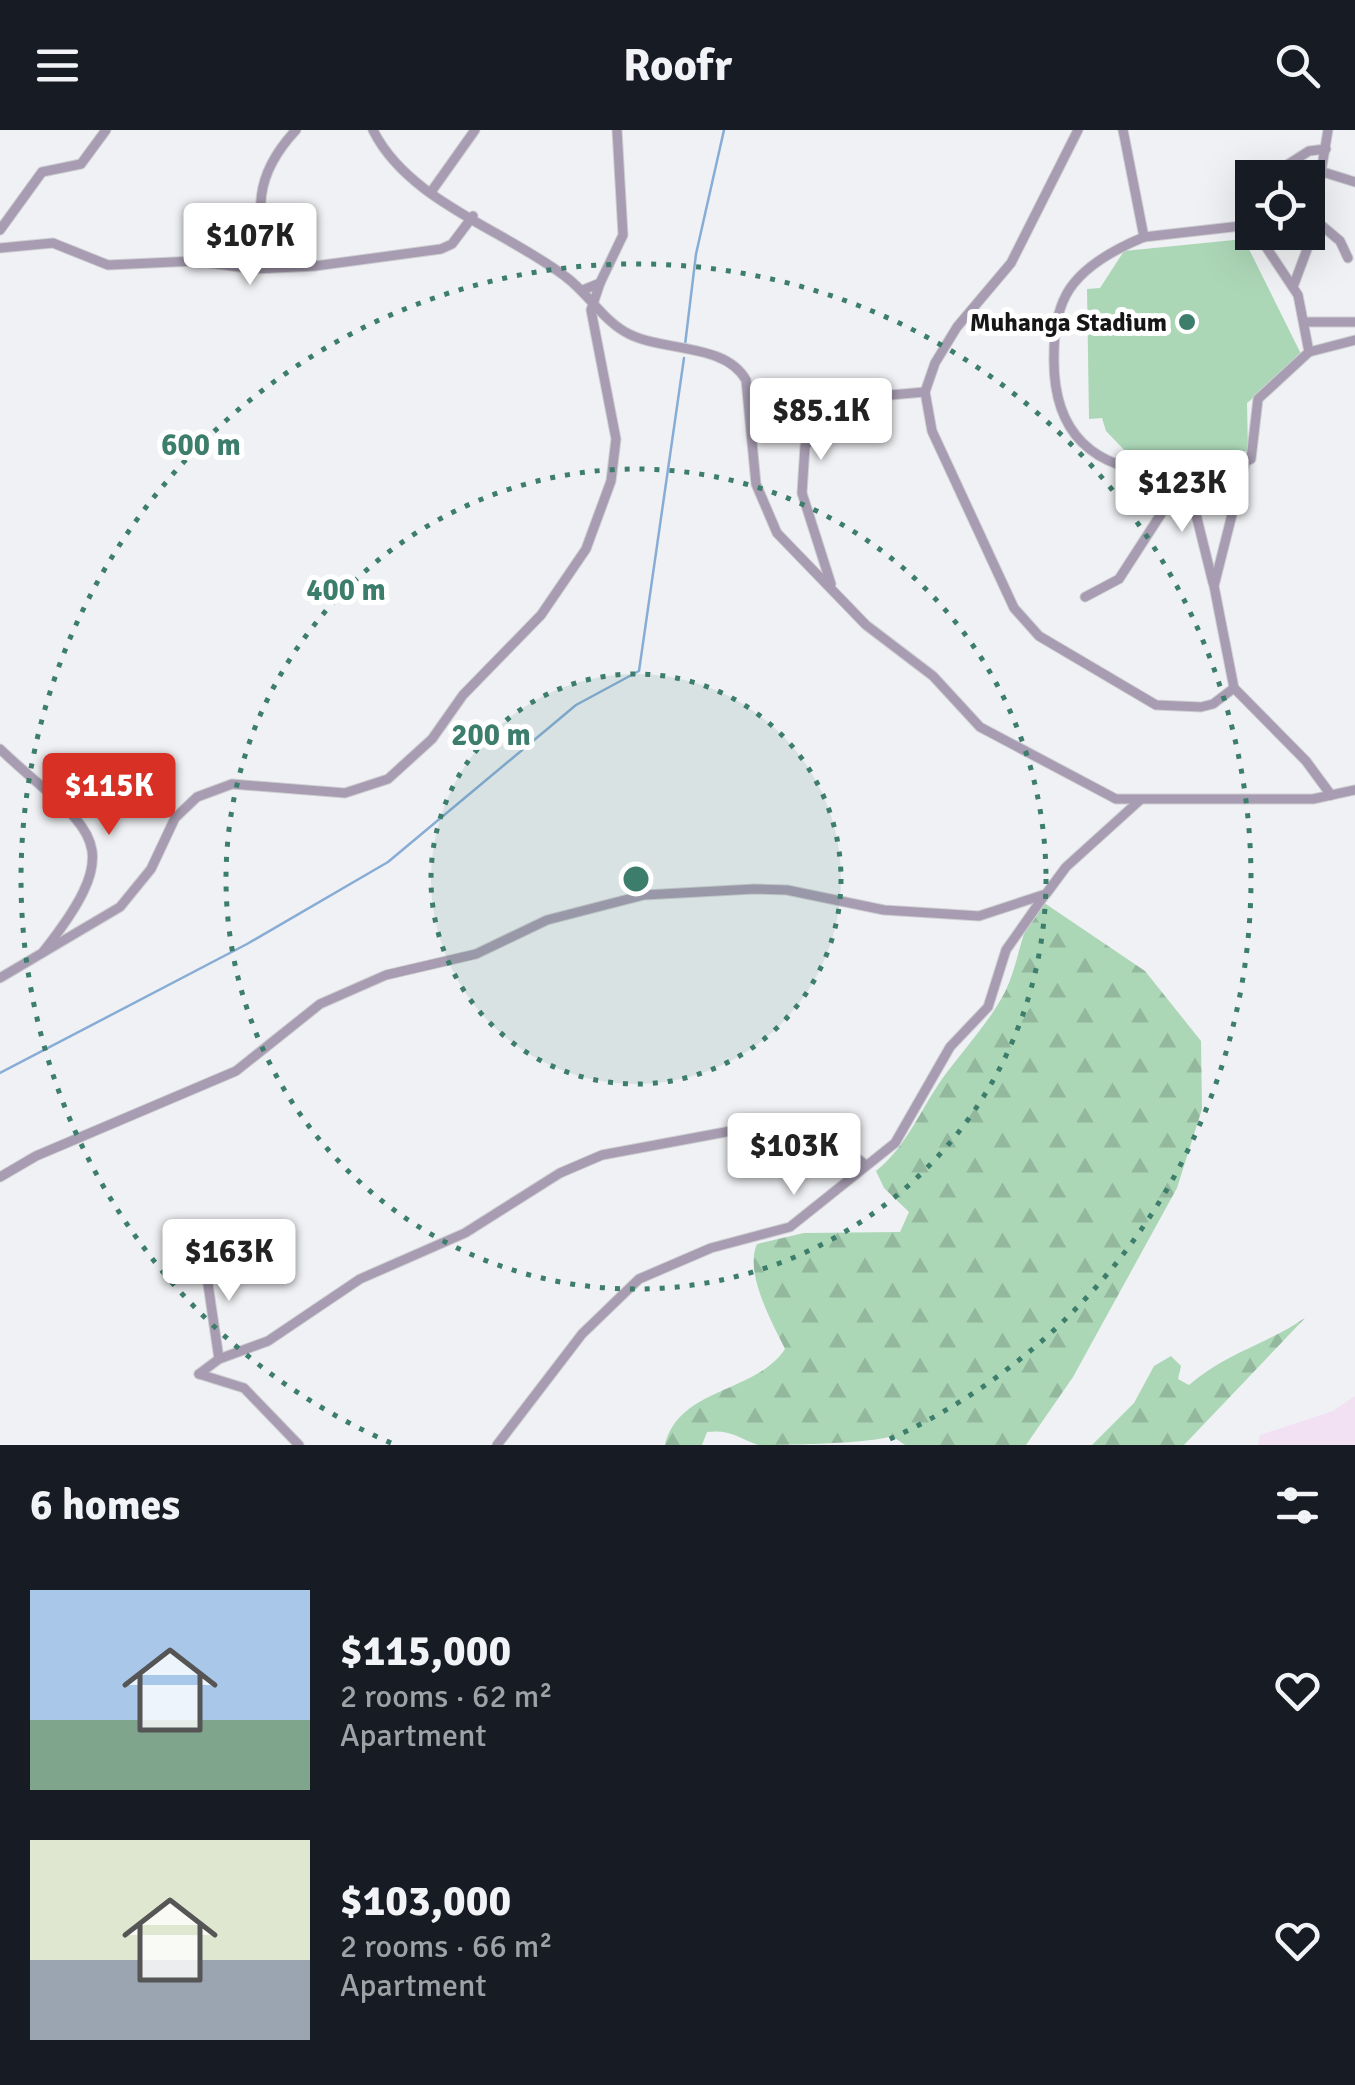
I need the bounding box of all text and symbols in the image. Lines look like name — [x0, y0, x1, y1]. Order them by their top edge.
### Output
icon: menu — [30, 38, 85, 93]
text: Roofr — [623, 38, 732, 93]
icon: search — [1270, 38, 1325, 93]
map controls — [1235, 160, 1325, 250]
button: locate — [1235, 160, 1325, 250]
pin: $107K — [180, 203, 320, 288]
text: $107K — [206, 216, 294, 255]
place label: Muhanga Stadium — [970, 307, 1167, 338]
marker: Muhanga Stadium — [1176, 311, 1198, 333]
pin: $85.1K — [740, 378, 902, 463]
text: $85.1K — [772, 391, 870, 430]
text: 600 m — [161, 427, 241, 464]
pin: $123K — [1112, 450, 1252, 535]
text: $123K — [1138, 463, 1226, 502]
text: 400 m — [306, 572, 386, 609]
text: 200 m — [451, 717, 531, 754]
pin: $115K — [39, 753, 179, 838]
text: $115K — [65, 766, 153, 805]
centre of rings — [618, 861, 654, 897]
pin: $103K — [724, 1113, 864, 1198]
text: $103K — [750, 1126, 838, 1165]
pin: $163K — [159, 1219, 299, 1304]
text: $163K — [185, 1232, 273, 1271]
icon: filters — [1270, 1478, 1325, 1533]
text: 6 homes — [30, 1480, 180, 1531]
text: $115,000 — [340, 1626, 511, 1677]
icon: home — [110, 1630, 230, 1750]
icon: heart — [1270, 1663, 1325, 1718]
text: 2 rooms · 62 m² — [340, 1677, 553, 1716]
text: Apartment — [340, 1716, 487, 1755]
text: $103,000 — [340, 1876, 511, 1927]
icon: home — [110, 1880, 230, 2000]
icon: heart — [1270, 1913, 1325, 1968]
text: 2 rooms · 66 m² — [340, 1927, 553, 1966]
text: Apartment — [340, 1966, 487, 2005]

